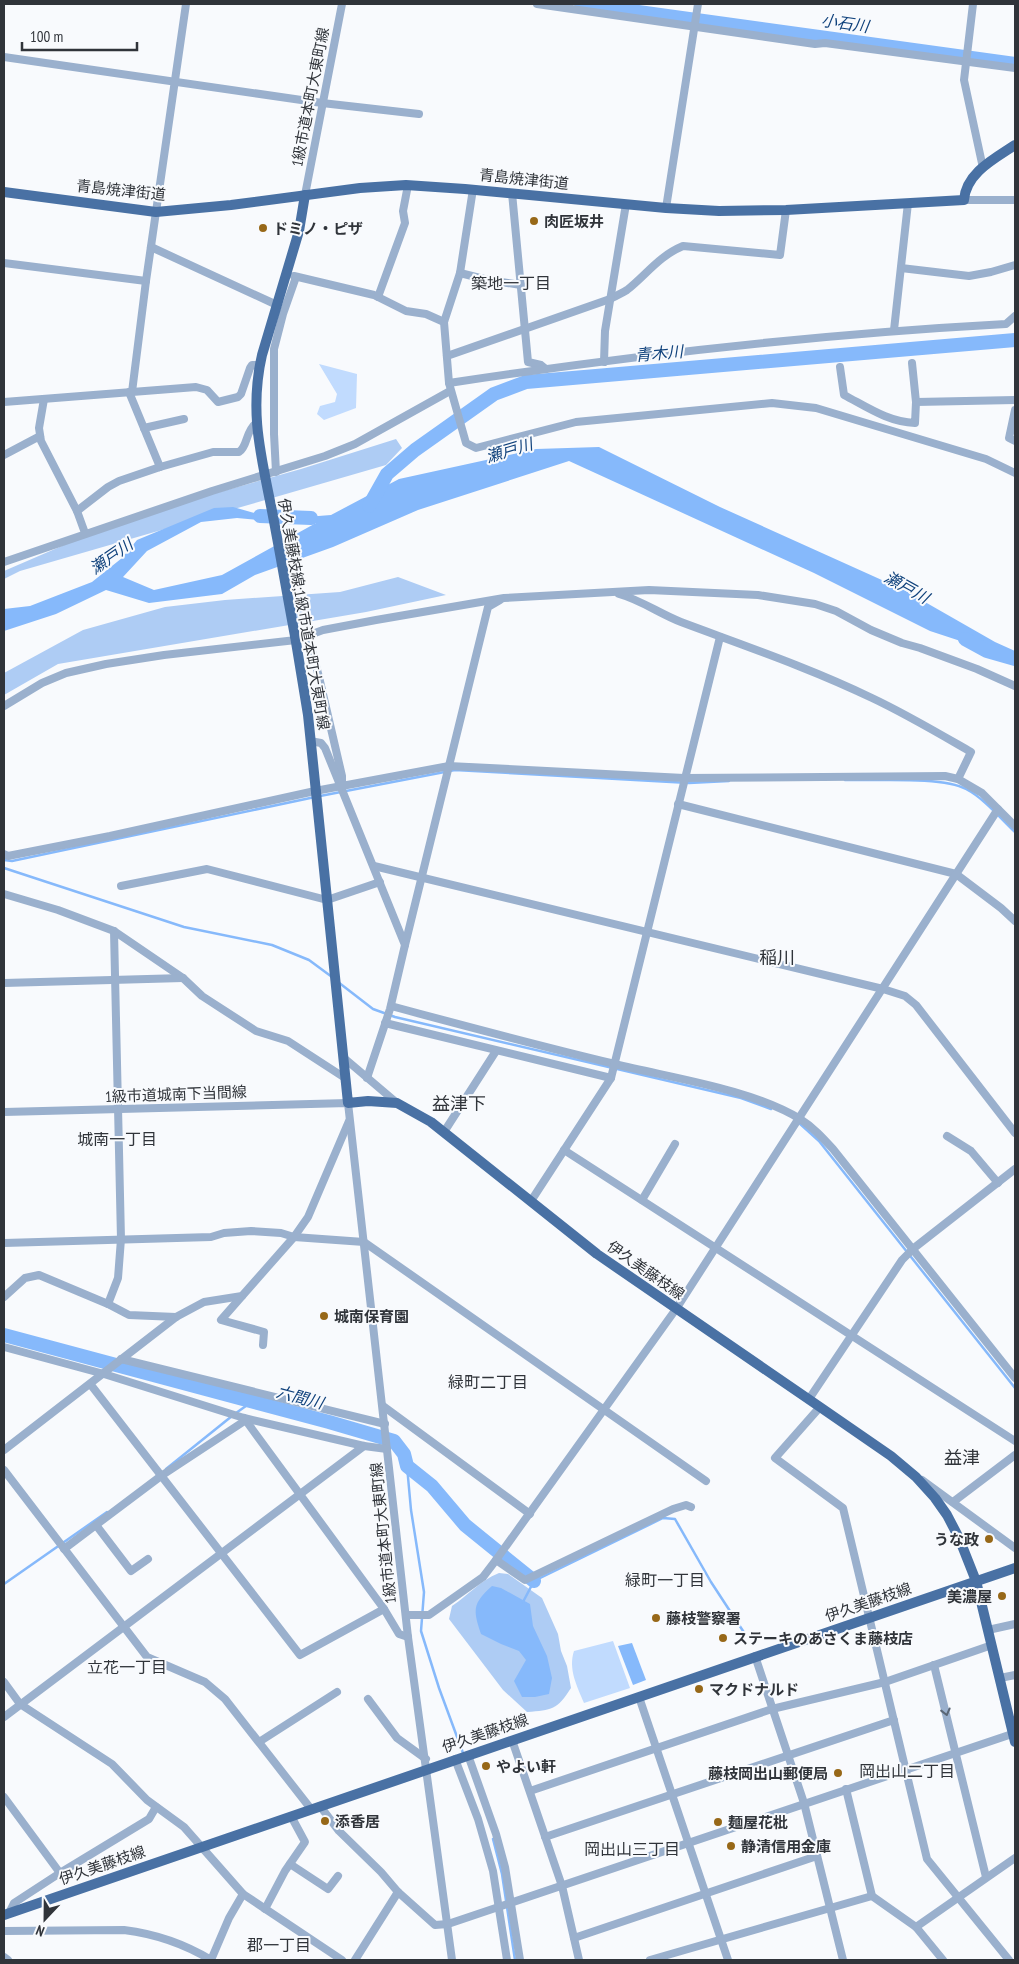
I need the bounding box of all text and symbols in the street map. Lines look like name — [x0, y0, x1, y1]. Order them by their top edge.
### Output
water label: 小石川 — [820, 10, 872, 37]
scale bar — [22, 20, 138, 52]
street label: 1級市道本町大東町線 — [287, 26, 333, 168]
text: 100 m — [30, 27, 63, 46]
street label: 青島焼津街道 — [478, 165, 570, 193]
street label: 青島焼津街道 — [75, 176, 167, 204]
place label: 肉匠坂井 — [544, 212, 604, 231]
marker: 肉匠坂井 — [528, 215, 540, 227]
place label: ドミノ・ピザ — [273, 219, 363, 238]
marker: ドミノ・ピザ — [257, 222, 269, 234]
district label: 築地一丁目 — [471, 273, 551, 293]
water label: 青木川 — [634, 341, 686, 365]
water label: 瀬戸川 — [483, 433, 537, 467]
street label: 伊久美藤枝線;1級市道本町大東町線 — [274, 497, 334, 731]
water label: 瀬戸川 — [86, 533, 138, 578]
water label: 瀬戸川 — [881, 567, 935, 608]
district label: 稲川 — [759, 946, 795, 969]
street label: 1級市道城南下当間線 — [105, 1082, 247, 1106]
district label: 益津下 — [432, 1092, 486, 1115]
district label: 城南一丁目 — [77, 1129, 157, 1149]
street label: 伊久美藤枝線 — [604, 1236, 688, 1304]
place label: 城南保育園 — [334, 1307, 409, 1326]
marker: 城南保育園 — [318, 1310, 330, 1322]
district label: 緑町二丁目 — [448, 1372, 528, 1392]
water label: 六間川 — [274, 1381, 328, 1413]
district label: 益津 — [944, 1446, 980, 1469]
street label: 1級市道本町大東町線 — [366, 1462, 400, 1604]
place label: うな政 — [934, 1530, 979, 1549]
marker: うな政 — [983, 1533, 995, 1545]
district label: 緑町一丁目 — [625, 1570, 705, 1590]
street label: 伊久美藤枝線 — [822, 1578, 914, 1626]
place label: 美濃屋 — [947, 1587, 992, 1606]
marker: 美濃屋 — [996, 1590, 1008, 1602]
place label: 藤枝警察署 — [666, 1609, 741, 1628]
marker: 藤枝警察署 — [650, 1612, 662, 1624]
place label: ステーキのあさくま藤枝店 — [733, 1629, 913, 1648]
marker: ステーキのあさくま藤枝店 — [717, 1632, 729, 1644]
district label: 立花一丁目 — [87, 1657, 167, 1677]
place label: マクドナルド — [709, 1680, 799, 1699]
marker: マクドナルド — [693, 1683, 705, 1695]
one-way arrow — [940, 1707, 951, 1716]
street label: 伊久美藤枝線 — [439, 1709, 531, 1757]
place label: やよい軒 — [496, 1757, 556, 1776]
marker: やよい軒 — [480, 1760, 492, 1772]
district label: 岡出山二丁目 — [859, 1761, 955, 1781]
place label: 藤枝岡出山郵便局 — [708, 1764, 828, 1783]
marker: 藤枝岡出山郵便局 — [832, 1767, 844, 1779]
place label: 添香居 — [335, 1812, 380, 1831]
place label: 麺屋花枇 — [728, 1813, 788, 1832]
marker: 添香居 — [319, 1815, 331, 1827]
marker: 麺屋花枇 — [712, 1816, 724, 1828]
place label: 静清信用金庫 — [741, 1837, 831, 1856]
district label: 岡出山三丁目 — [584, 1839, 680, 1859]
marker: 静清信用金庫 — [725, 1840, 737, 1852]
street label: 伊久美藤枝線 — [56, 1841, 148, 1889]
north arrow — [20, 1894, 70, 1944]
text: N — [33, 1921, 47, 1941]
district label: 郡一丁目 — [247, 1935, 311, 1955]

